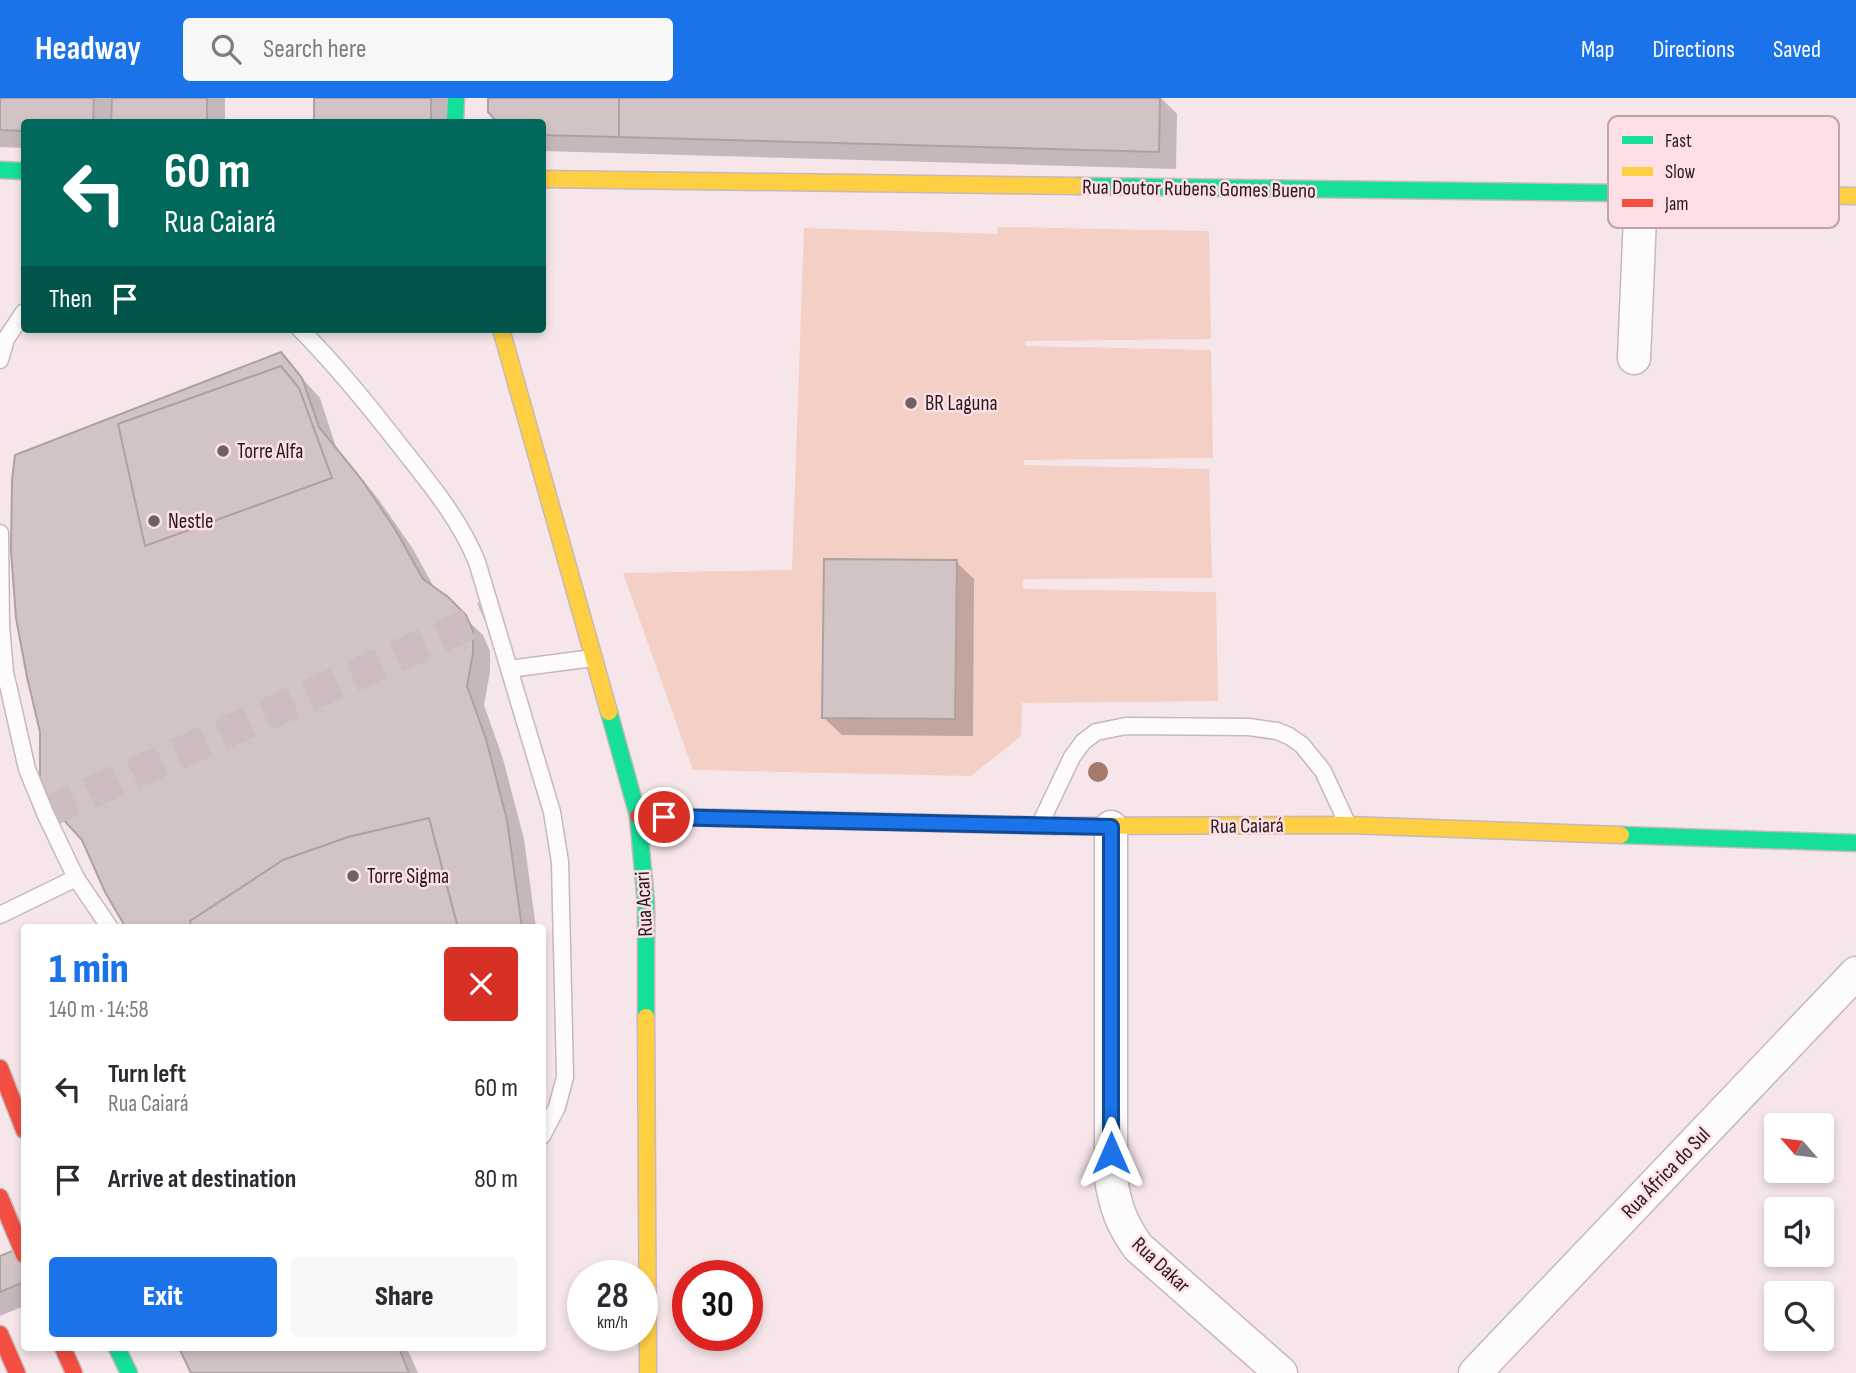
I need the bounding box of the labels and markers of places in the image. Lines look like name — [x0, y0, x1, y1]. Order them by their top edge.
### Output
place label: BR Laguna — [925, 391, 997, 416]
marker: BR Laguna — [903, 395, 919, 411]
place label: Torre Alfa — [237, 439, 303, 464]
marker: Torre Alfa — [215, 443, 231, 459]
place label: Nestle — [168, 509, 213, 534]
marker: Nestle — [146, 513, 162, 529]
pin — [634, 787, 694, 847]
place label: Torre Sigma — [367, 864, 449, 889]
marker: Torre Sigma — [345, 868, 361, 884]

